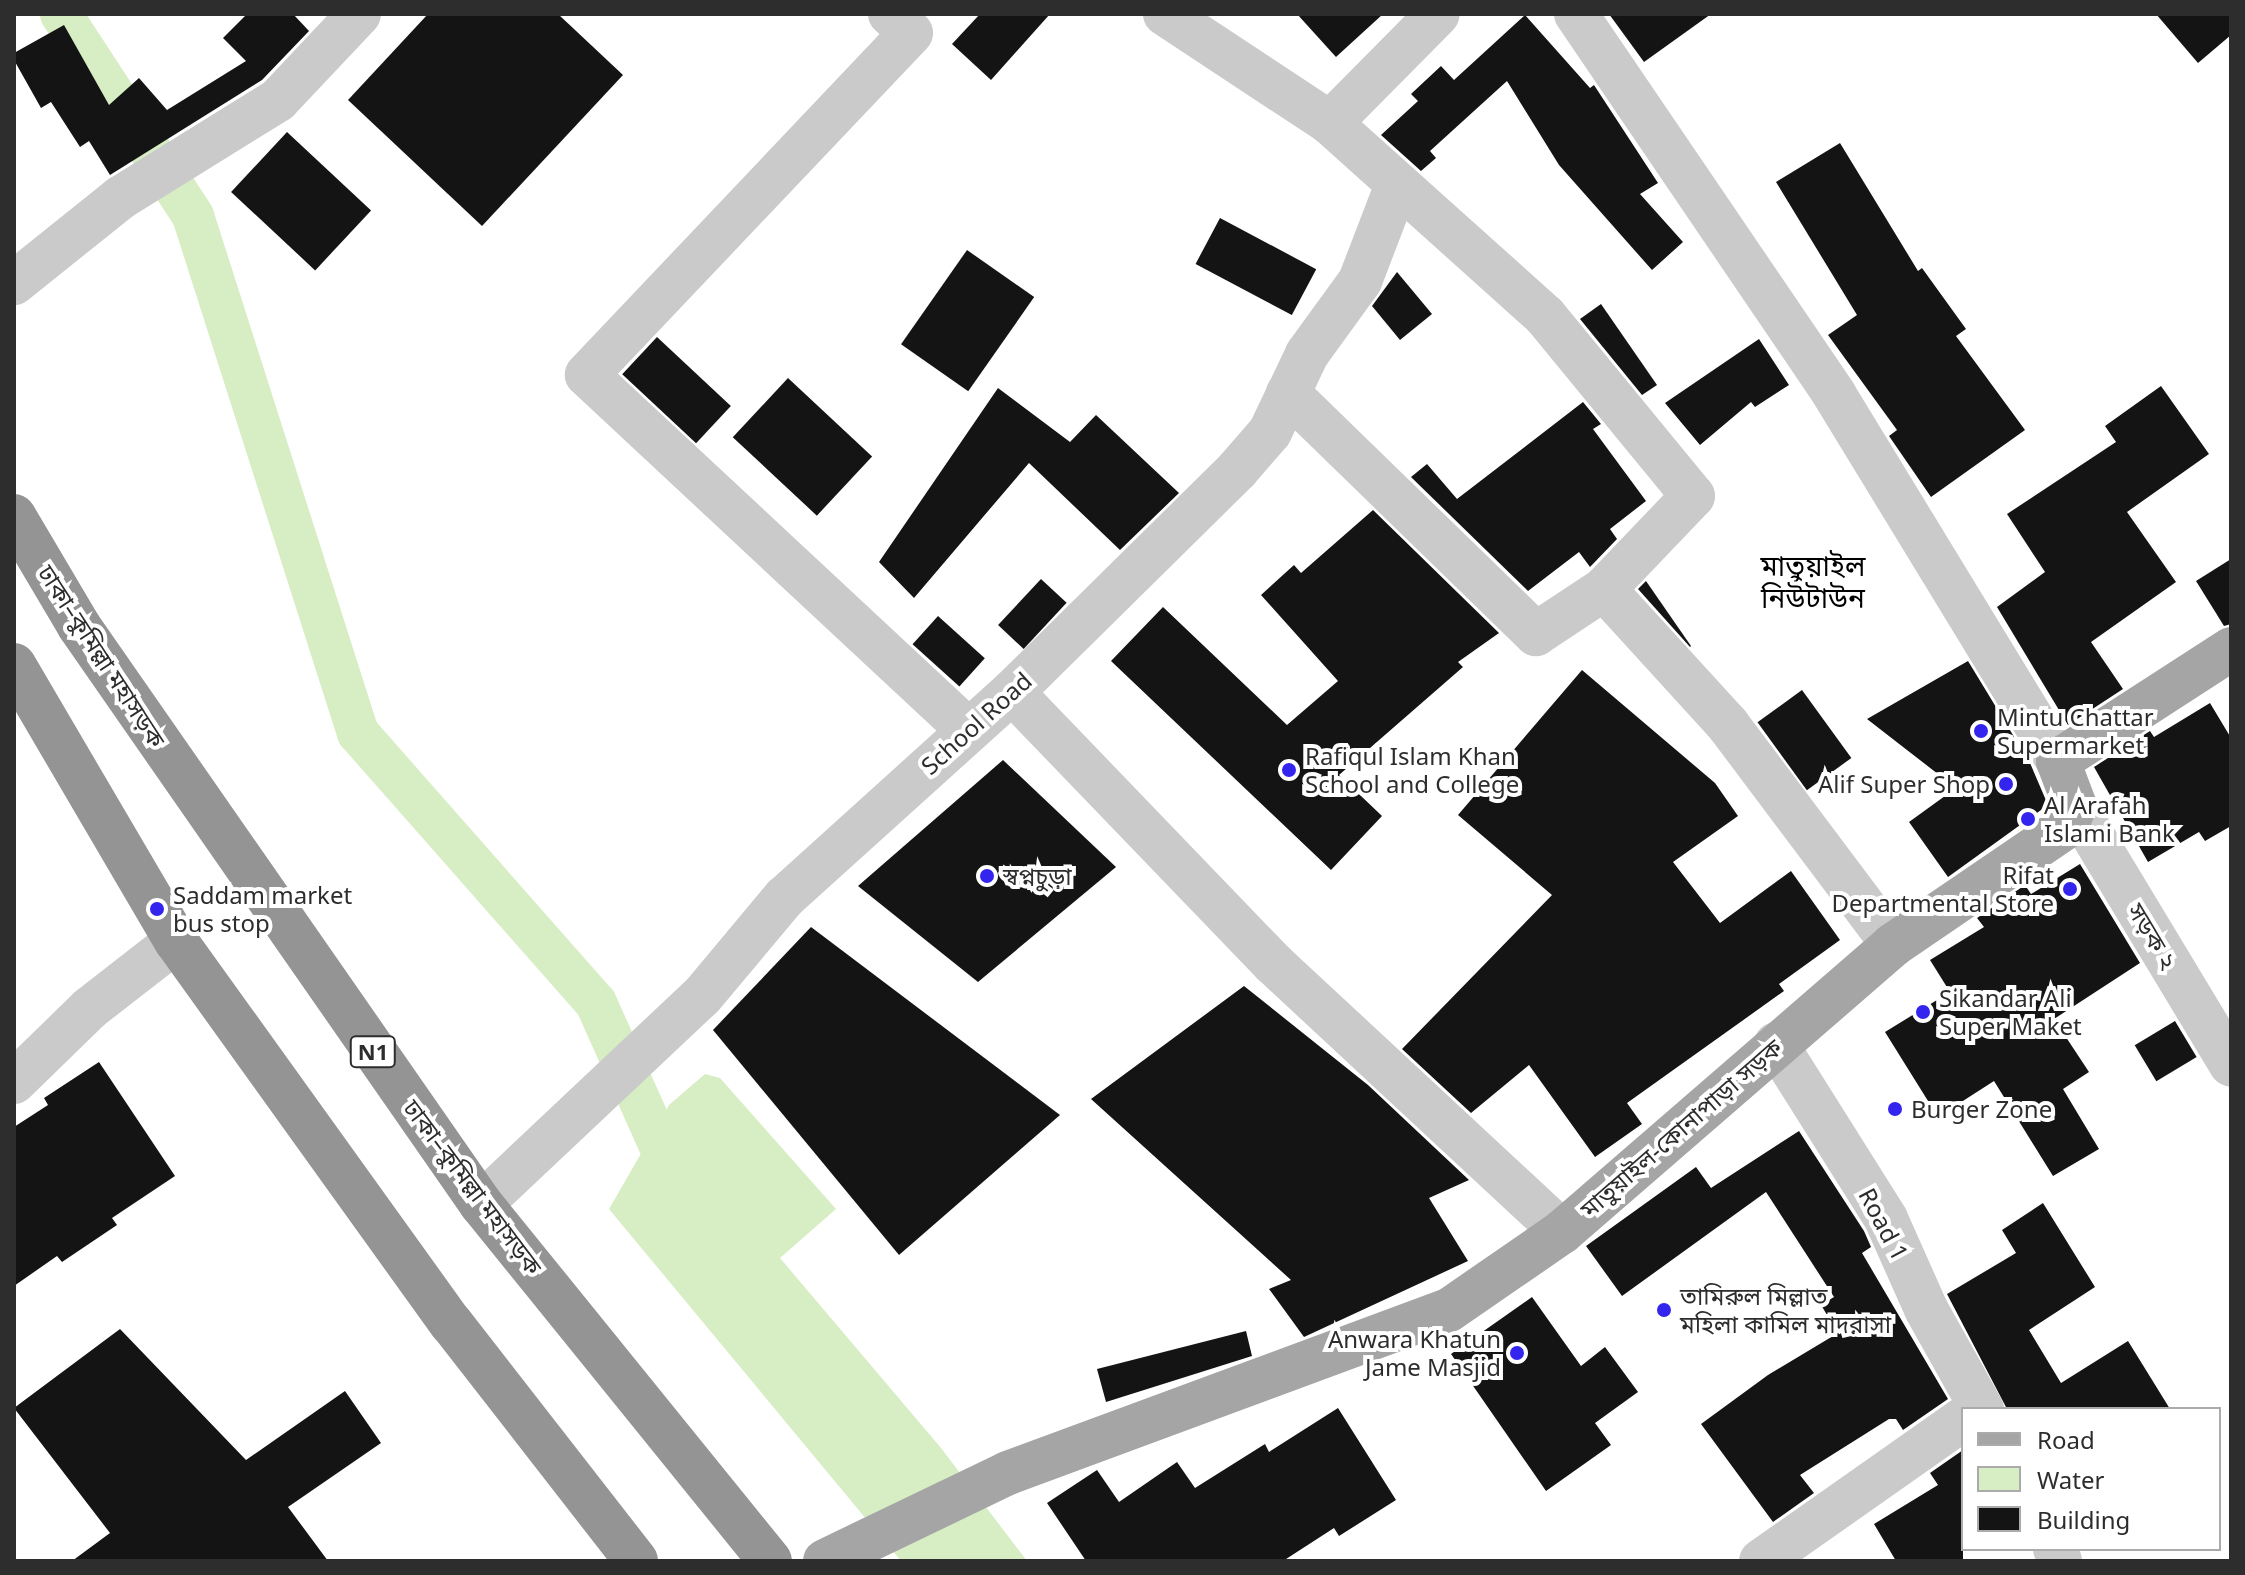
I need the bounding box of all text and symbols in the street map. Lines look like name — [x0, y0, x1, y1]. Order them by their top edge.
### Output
district label: মাতুয়াইল নিউটাউন — [1761, 548, 1865, 614]
street label: ঢাকা–কুমিল্লা মহাসড়ক — [32, 559, 172, 753]
street label: School Road — [915, 666, 1037, 780]
place label: Mintu Chattar Supermarket — [1997, 703, 2154, 759]
marker: Mintu Chattar Supermarket — [1972, 722, 1990, 740]
place label: Rafiqul Islam Khan School and College — [1305, 742, 1519, 798]
marker: Rafiqul Islam Khan School and College — [1280, 761, 1298, 779]
place label: Alif Super Shop — [1818, 770, 1990, 798]
marker: Alif Super Shop — [1997, 775, 2015, 793]
place label: Al Arafah Islami Bank — [2044, 791, 2175, 847]
marker: Al Arafah Islami Bank — [2019, 810, 2037, 828]
place label: Rifat Departmental Store — [1831, 861, 2054, 917]
place label: স্বপ্নচুড়া — [1003, 862, 1072, 890]
marker: স্বপ্নচুড়া — [978, 867, 996, 885]
marker: Rifat Departmental Store — [2061, 880, 2079, 898]
place label: Saddam market bus stop — [173, 881, 352, 937]
street label: সড়ক ২ — [2122, 898, 2184, 974]
marker: Saddam market bus stop — [148, 900, 166, 918]
place label: Sikandar Ali Super Maket — [1939, 984, 2082, 1040]
marker: Sikandar Ali Super Maket — [1914, 1003, 1932, 1021]
street label: মাতুয়াইল-কোনাপাড়া সড়ক — [1574, 1033, 1788, 1223]
road number: N1 — [349, 1034, 397, 1070]
street label: ঢাকা–কুমিল্লা মহাসড়ক — [398, 1094, 548, 1280]
place label: Burger Zone — [1911, 1095, 2052, 1123]
marker: Burger Zone — [1886, 1100, 1904, 1118]
street label: Road 1 — [1853, 1183, 1915, 1265]
place label: তামিরুল মিল্লাত মহিলা কামিল মাদরাসা — [1680, 1282, 1891, 1338]
marker: তামিরুল মিল্লাত মহিলা কামিল মাদরাসা — [1655, 1301, 1673, 1319]
place label: Anwara Khatun Jame Masjid — [1328, 1325, 1501, 1381]
marker: Anwara Khatun Jame Masjid — [1508, 1344, 1526, 1362]
legend — [1961, 1407, 2221, 1551]
text: Road — [2037, 1423, 2095, 1456]
text: Water — [2037, 1463, 2104, 1496]
text: Building — [2037, 1503, 2130, 1536]

